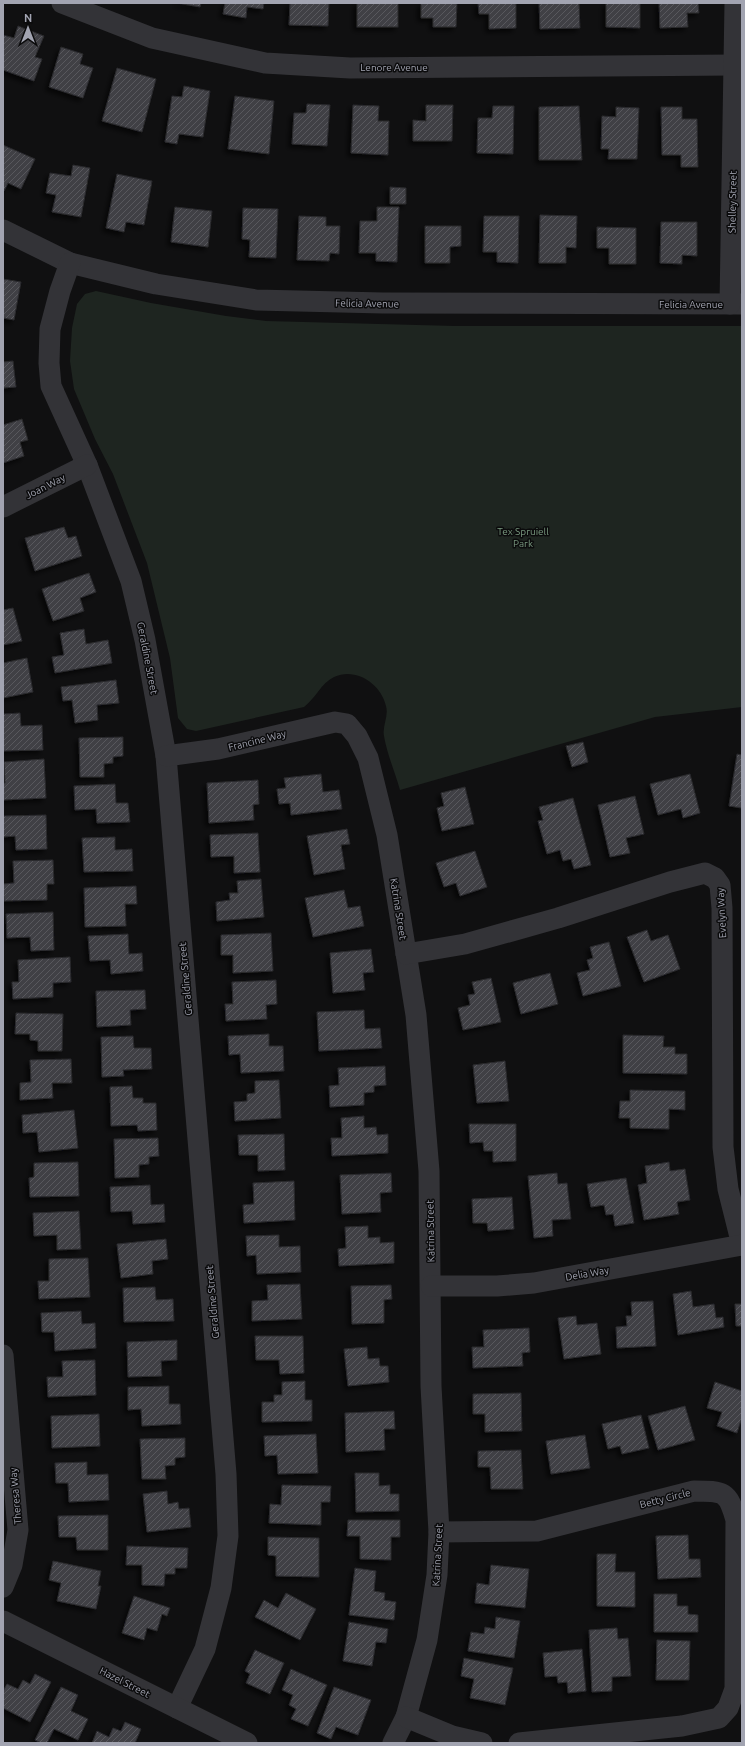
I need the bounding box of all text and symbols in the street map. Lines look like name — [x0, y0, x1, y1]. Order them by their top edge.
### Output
north arrow — [8, 8, 48, 48]
text: N — [24, 12, 32, 24]
street label: Lenore Avenue — [360, 62, 428, 73]
street label: Shelley Street — [726, 171, 739, 233]
street label: Felicia Avenue — [335, 297, 399, 310]
street label: Felicia Avenue — [659, 299, 723, 310]
street label: Joan Way — [24, 472, 67, 501]
park label: Tex Spruiell Park — [497, 526, 549, 549]
street label: Geraldine Street — [135, 621, 160, 695]
street label: Francine Way — [227, 728, 287, 753]
street label: Katrina Street — [388, 877, 409, 941]
street label: Evelyn Way — [715, 887, 728, 938]
street label: Geraldine Street — [177, 942, 194, 1016]
street label: Katrina Street — [424, 1200, 437, 1262]
street label: Delia Way — [564, 1264, 610, 1283]
street label: Geraldine Street — [204, 1265, 221, 1339]
street label: Theresa Way — [8, 1467, 23, 1525]
street label: Betty Circle — [639, 1487, 692, 1510]
street label: Katrina Street — [430, 1524, 445, 1586]
street label: Hazel Street — [98, 1665, 152, 1700]

